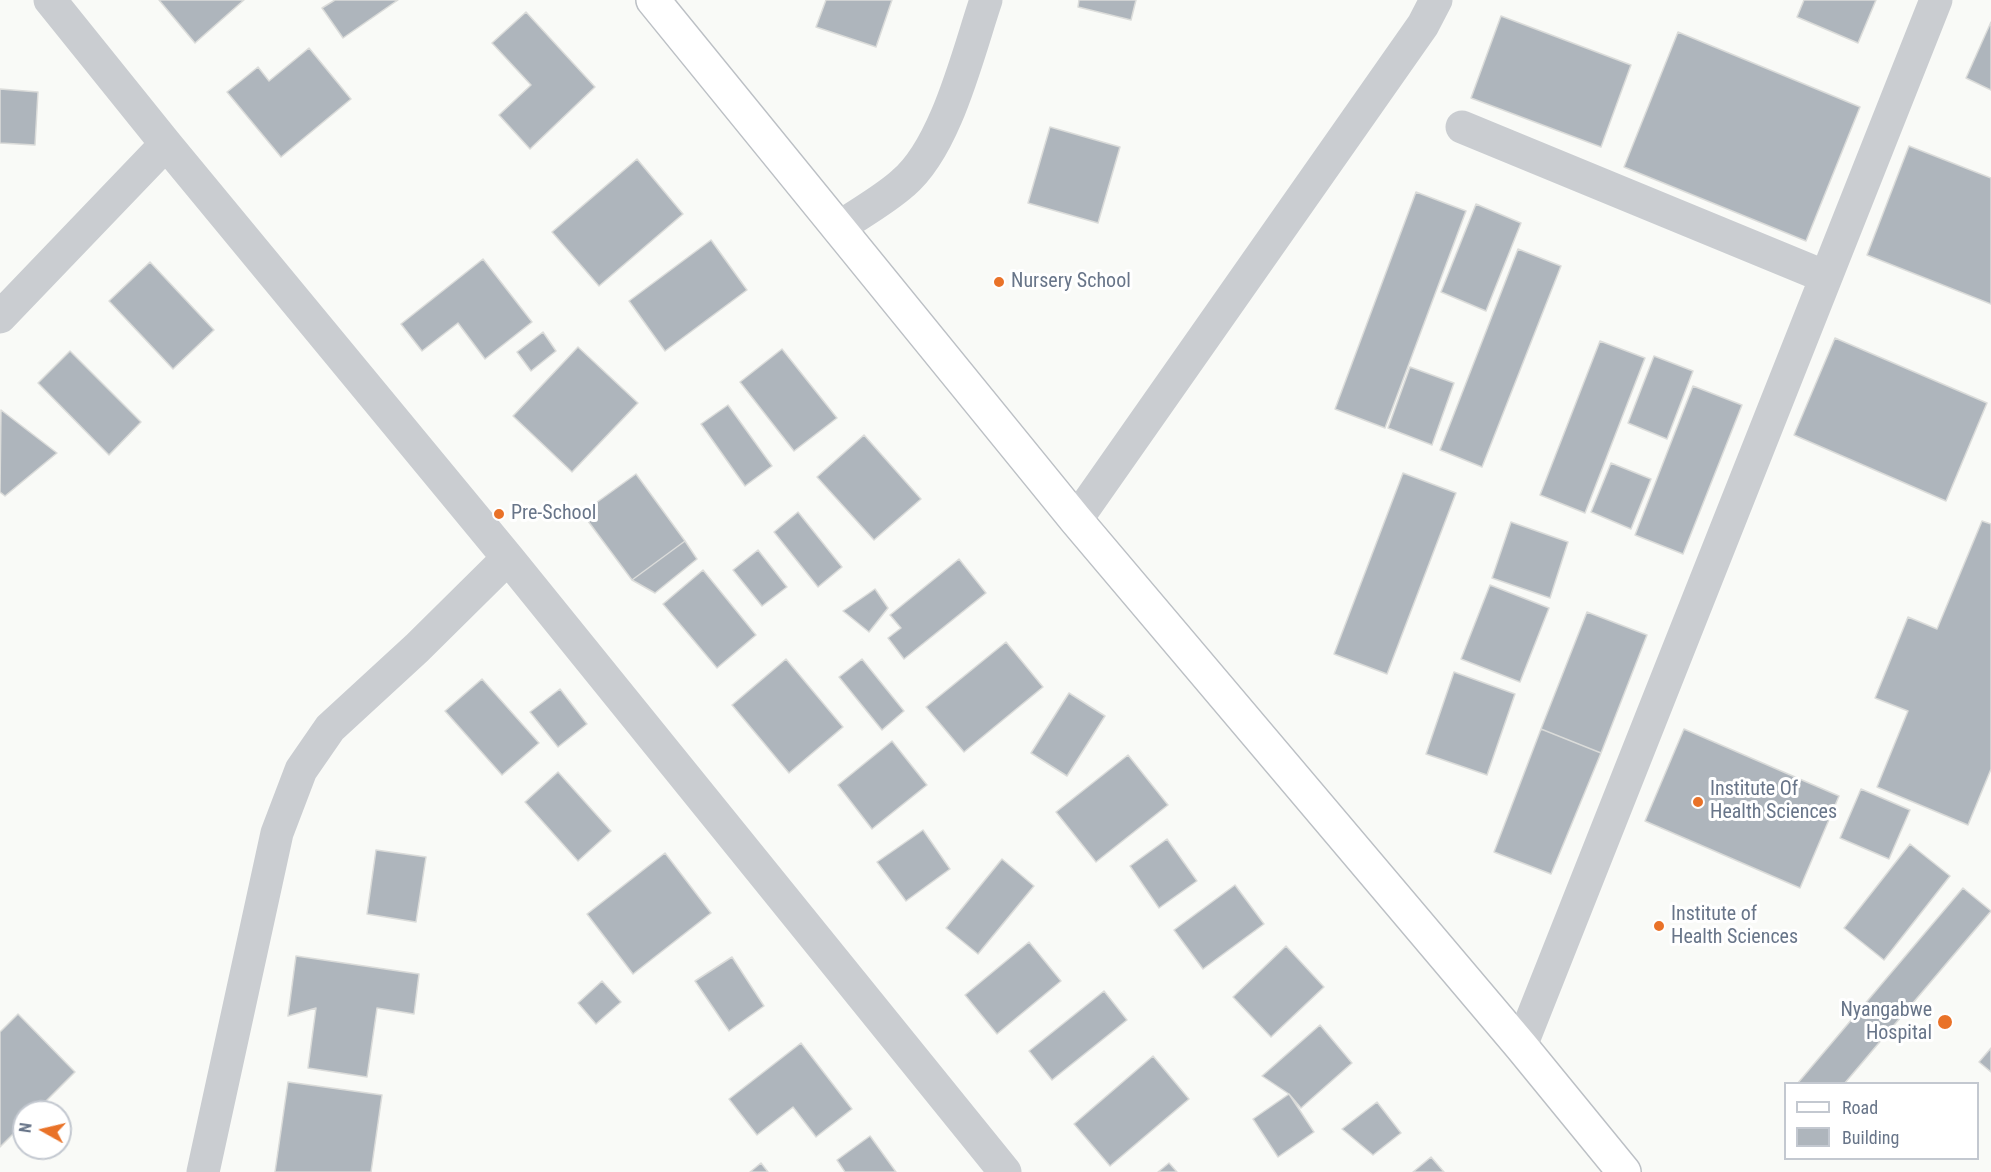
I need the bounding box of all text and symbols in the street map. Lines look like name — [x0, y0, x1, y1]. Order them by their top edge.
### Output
place label: Nursery School — [1011, 270, 1131, 294]
marker: Nursery School — [992, 275, 1006, 289]
place label: Pre-School — [511, 502, 596, 526]
marker: Pre-School — [492, 507, 506, 521]
place label: Institute Of Health Sciences — [1710, 778, 1837, 825]
marker: Institute Of Health Sciences — [1691, 795, 1705, 809]
place label: Institute of Health Sciences — [1671, 903, 1798, 950]
marker: Institute of Health Sciences — [1652, 919, 1666, 933]
place label: Nyangabwe Hospital — [1840, 999, 1932, 1046]
marker: Nyangabwe Hospital — [1936, 1013, 1954, 1031]
legend — [1784, 1082, 1979, 1160]
text: Road — [1842, 1097, 1878, 1118]
north arrow — [12, 1100, 72, 1160]
text: N — [16, 1122, 36, 1134]
text: Building — [1842, 1127, 1899, 1148]

